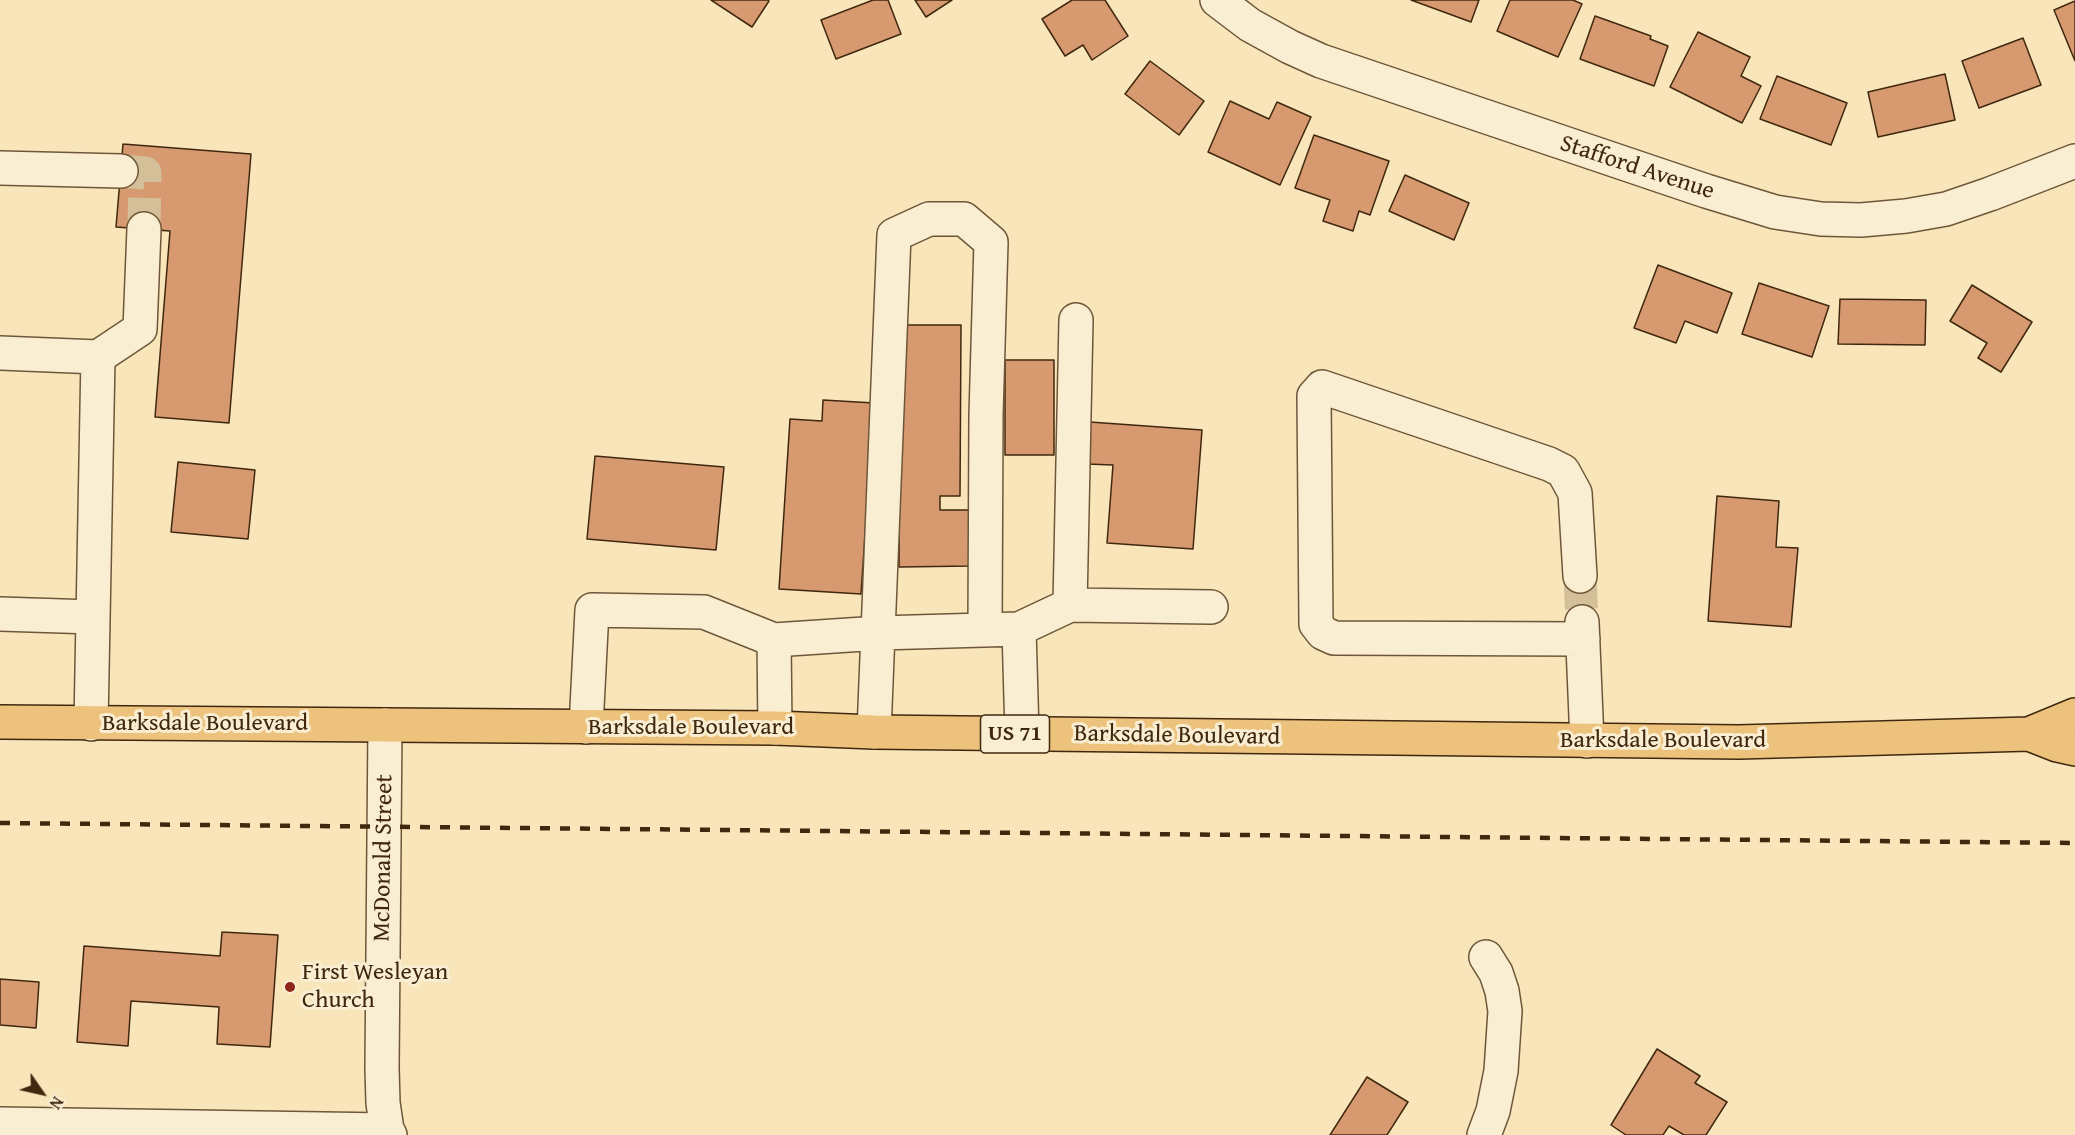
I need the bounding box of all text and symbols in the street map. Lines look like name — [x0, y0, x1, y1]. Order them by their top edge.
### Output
street label: Stafford Avenue — [1556, 129, 1718, 207]
street label: Barksdale Boulevard — [102, 710, 308, 738]
street label: Barksdale Boulevard — [588, 714, 794, 742]
road number: US 71 — [980, 715, 1050, 753]
street label: Barksdale Boulevard — [1074, 720, 1280, 752]
street label: Barksdale Boulevard — [1560, 727, 1766, 755]
street label: McDonald Street — [368, 774, 400, 942]
place label: First Wesleyan Church — [302, 959, 448, 1015]
marker: First Wesleyan Church — [283, 980, 297, 994]
north arrow — [12, 1063, 72, 1123]
text: N — [44, 1092, 70, 1114]

